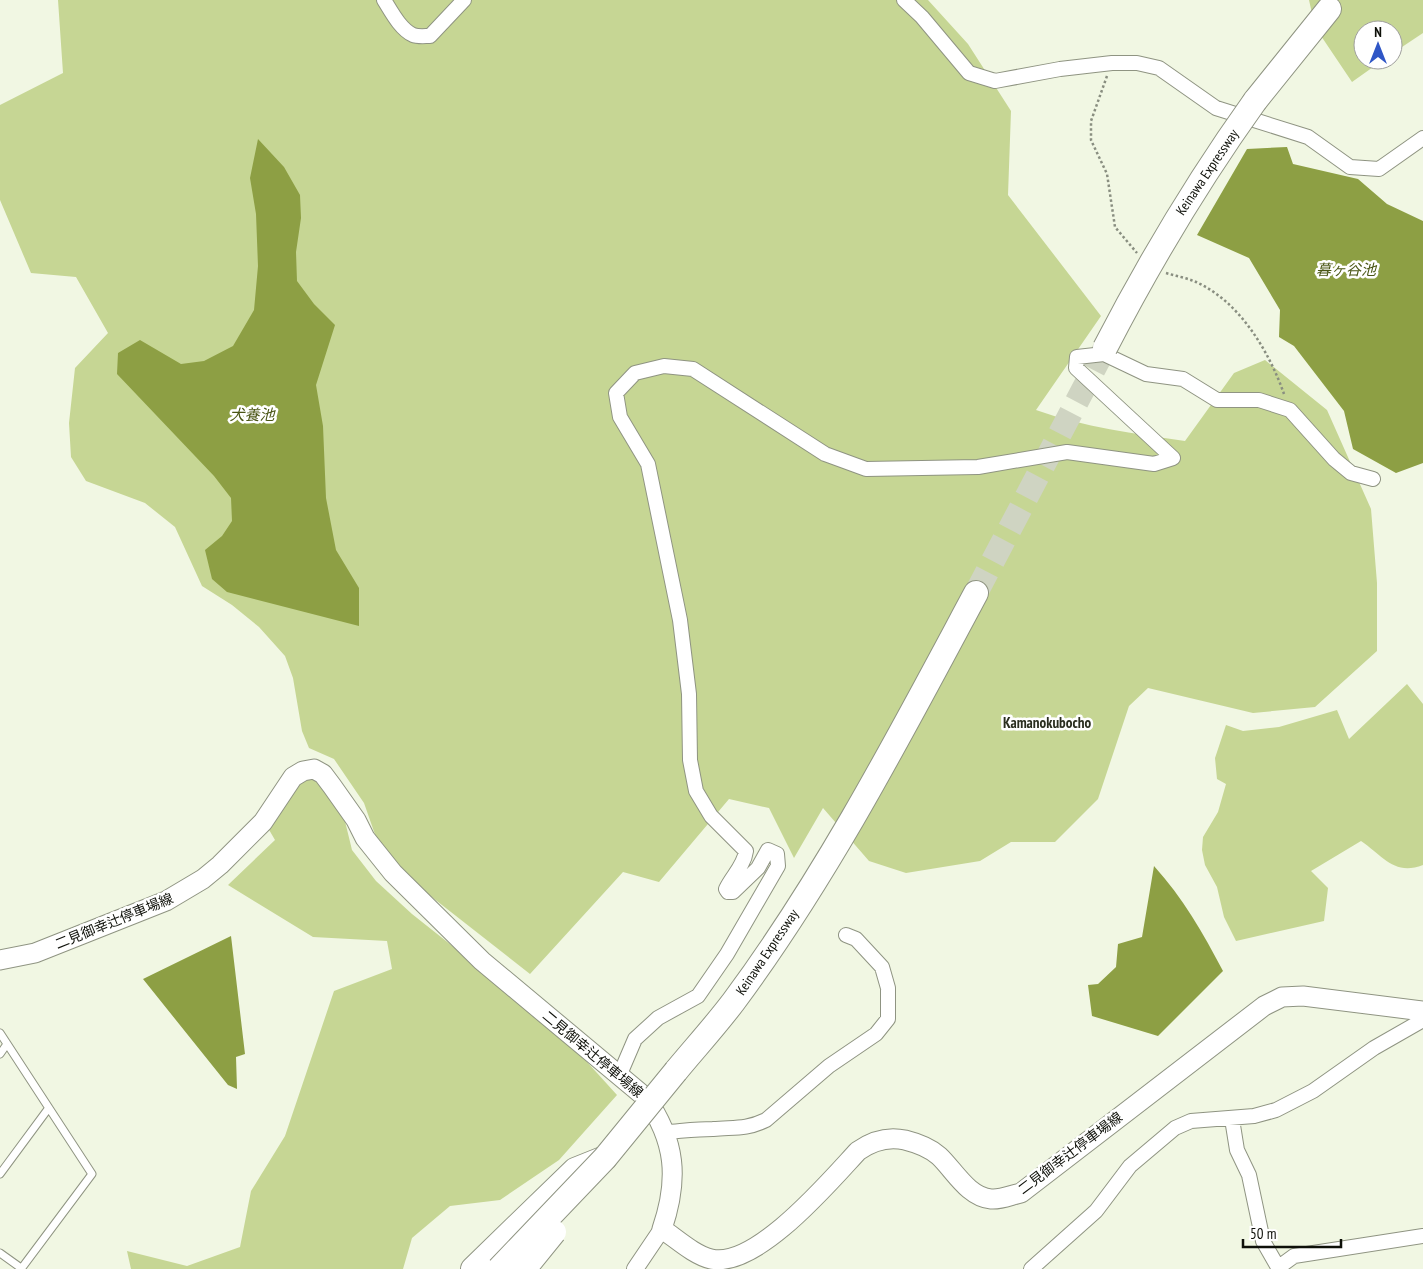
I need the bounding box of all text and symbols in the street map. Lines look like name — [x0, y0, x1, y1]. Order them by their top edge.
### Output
north arrow — [1353, 20, 1403, 70]
text: N — [1374, 23, 1382, 41]
street label: Keinawa Expressway — [1172, 125, 1243, 218]
water label: 暮ヶ谷池 — [1316, 260, 1378, 279]
water label: 犬養池 — [229, 405, 276, 424]
district label: Kamanokubocho — [1003, 713, 1091, 732]
street label: 二見御幸辻停車場線 — [52, 889, 176, 953]
street label: Keinawa Expressway — [732, 905, 803, 998]
street label: 二見御幸辻停車場線 — [539, 1007, 647, 1101]
street label: 二見御幸辻停車場線 — [1014, 1108, 1126, 1198]
scale bar — [1243, 1216, 1340, 1248]
text: 50 m — [1250, 1224, 1276, 1243]

